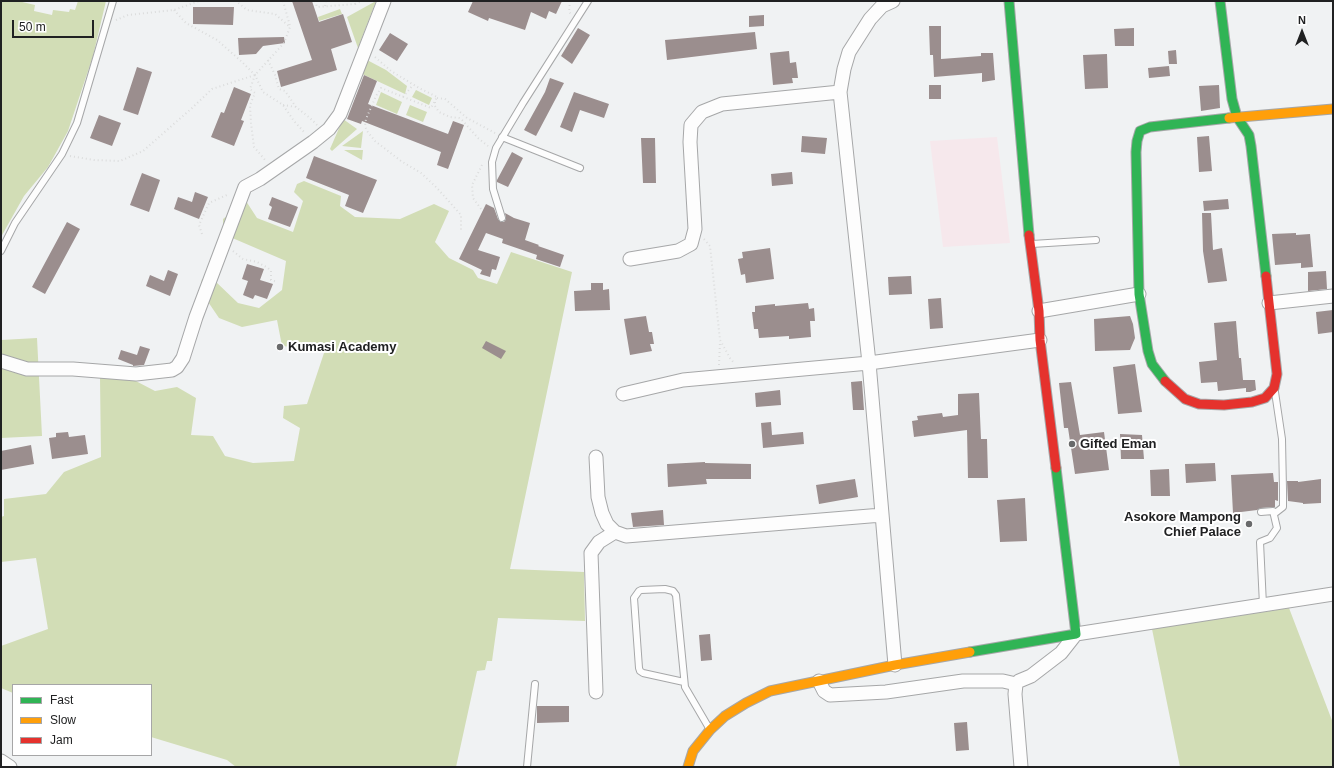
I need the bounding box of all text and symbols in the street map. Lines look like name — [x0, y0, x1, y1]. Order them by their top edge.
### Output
scale bar — [14, 12, 96, 38]
north arrow — [1282, 12, 1322, 52]
text: N — [1298, 14, 1306, 26]
text: 50 m — [19, 20, 46, 34]
place label: Kumasi Academy — [288, 339, 396, 355]
marker: Kumasi Academy — [275, 342, 285, 352]
place label: Gifted Eman — [1080, 436, 1157, 452]
marker: Gifted Eman — [1067, 439, 1077, 449]
place label: Asokore Mampong Chief Palace — [1124, 509, 1241, 540]
marker: Asokore Mampong Chief Palace — [1244, 519, 1254, 529]
legend — [12, 684, 152, 756]
text: Fast — [50, 693, 73, 707]
text: Slow — [50, 713, 76, 727]
text: Jam — [50, 733, 73, 747]

